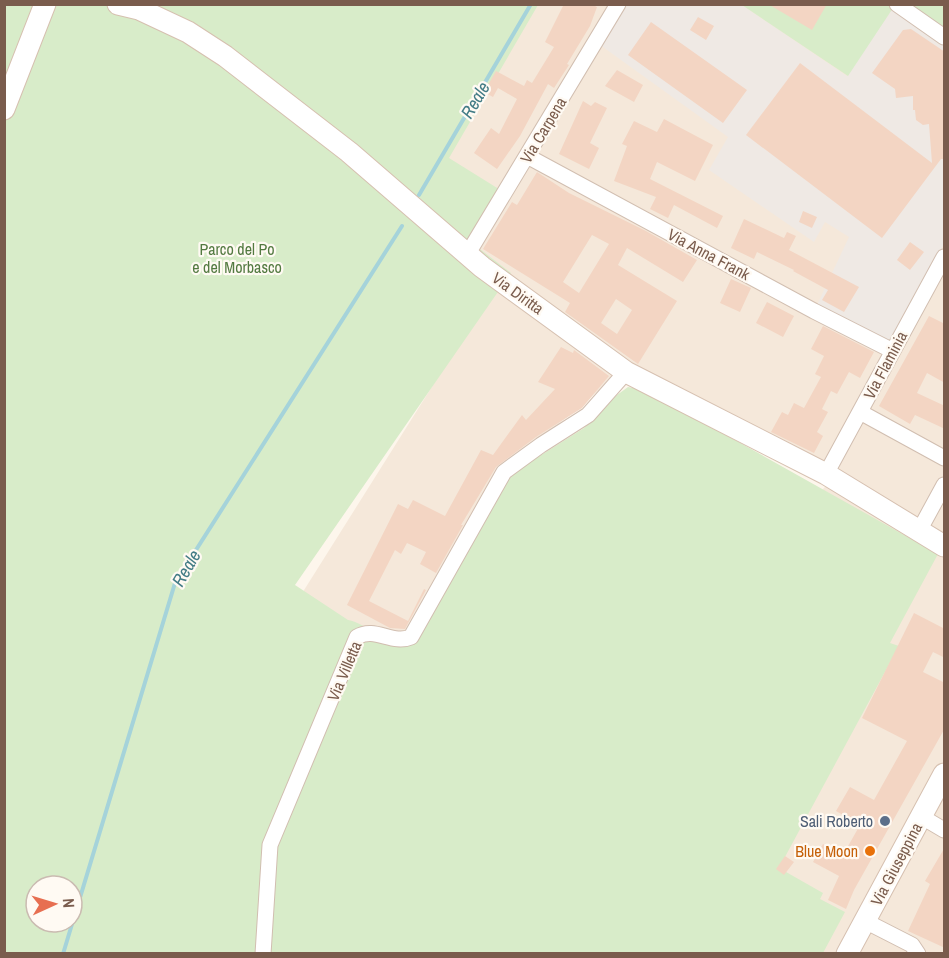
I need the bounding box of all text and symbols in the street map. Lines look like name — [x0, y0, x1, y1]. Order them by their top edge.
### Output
water label: Reale — [454, 77, 496, 123]
street label: Via Carpena — [515, 92, 572, 167]
street label: Via Anna Frank — [664, 223, 754, 285]
park label: Parco del Po e del Morbasco — [192, 238, 282, 278]
street label: Via Diritta — [488, 267, 549, 320]
street label: Via Flaminia — [858, 326, 912, 403]
water label: Reale — [166, 545, 206, 591]
street label: Via Villetta — [322, 637, 367, 704]
place label: Sali Roberto — [800, 810, 873, 832]
marker: Sali Roberto — [878, 814, 892, 828]
street label: Via Giuseppina — [865, 818, 927, 909]
place label: Blue Moon — [795, 840, 858, 862]
marker: Blue Moon — [863, 844, 877, 858]
north arrow — [24, 874, 84, 934]
text: N — [58, 897, 80, 908]

